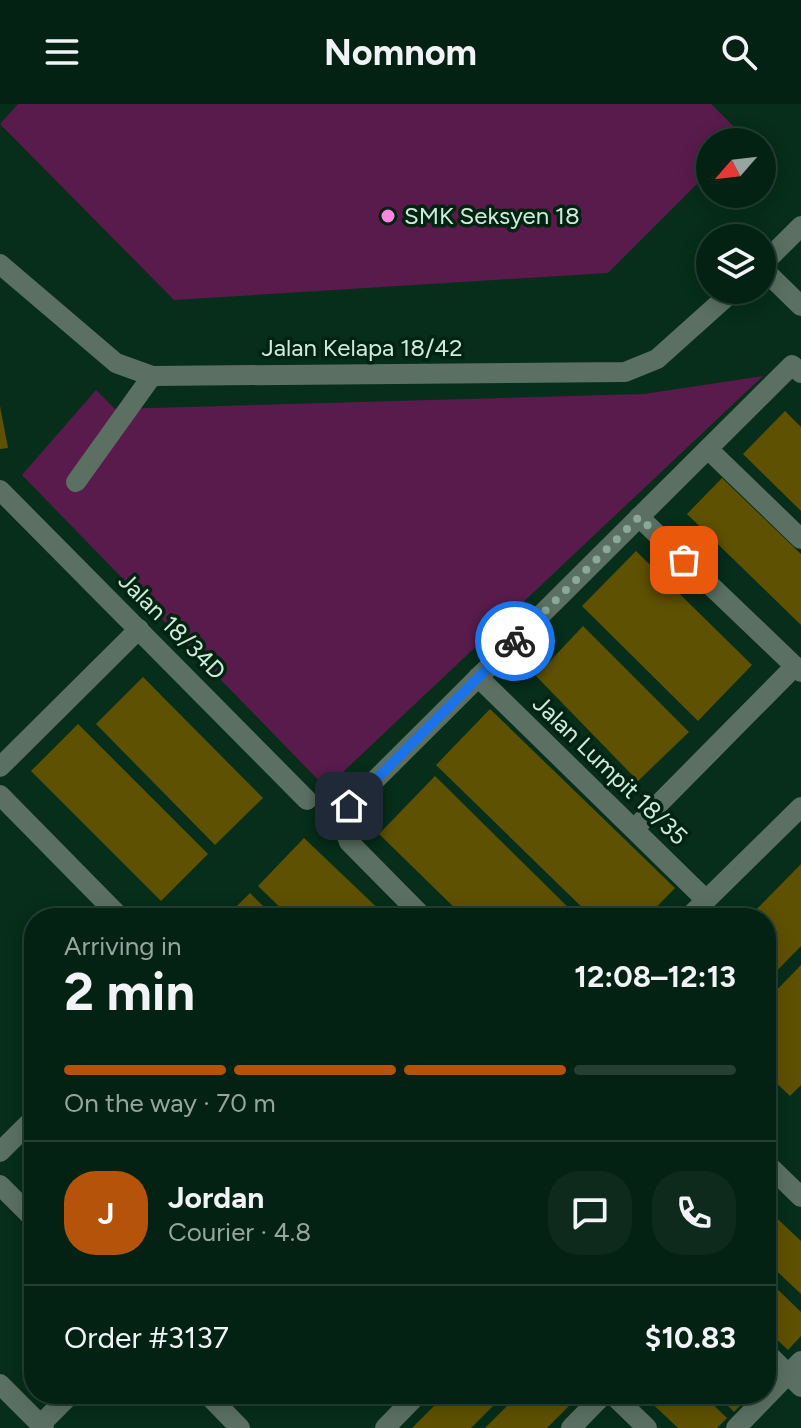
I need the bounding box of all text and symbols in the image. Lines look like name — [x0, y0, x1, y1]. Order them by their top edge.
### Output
icon: menu — [40, 30, 84, 74]
icon: search — [717, 30, 761, 74]
text: Nomnom — [324, 31, 477, 74]
north arrow — [696, 128, 776, 208]
map controls — [696, 128, 776, 304]
place label: SMK Seksyen 18 — [404, 201, 580, 230]
marker: SMK Seksyen 18 — [379, 207, 397, 225]
button: layers — [696, 224, 776, 304]
street label: Jalan Kelapa 18/42 — [261, 333, 463, 362]
pin — [650, 526, 718, 594]
icon: bag — [662, 538, 706, 582]
street label: Jalan 18/34D — [113, 566, 232, 685]
courier — [475, 601, 555, 681]
icon: bike — [493, 619, 537, 663]
street label: Jalan Lumpit 18/35 — [527, 689, 694, 851]
pin — [315, 772, 383, 840]
icon: home — [327, 784, 371, 828]
text: Arriving in — [64, 930, 182, 962]
text: 12:08–12:13 — [574, 958, 736, 995]
text: 2 min — [64, 961, 195, 1023]
text: On the way · 70 m — [64, 1087, 276, 1119]
button: chat — [548, 1171, 632, 1255]
button: phone — [652, 1171, 736, 1255]
text: Jordan — [168, 1179, 264, 1216]
text: J — [98, 1195, 114, 1232]
text: Courier · 4.8 — [168, 1216, 311, 1248]
text: Order #3137 — [64, 1319, 229, 1356]
text: $10.83 — [645, 1319, 736, 1356]

